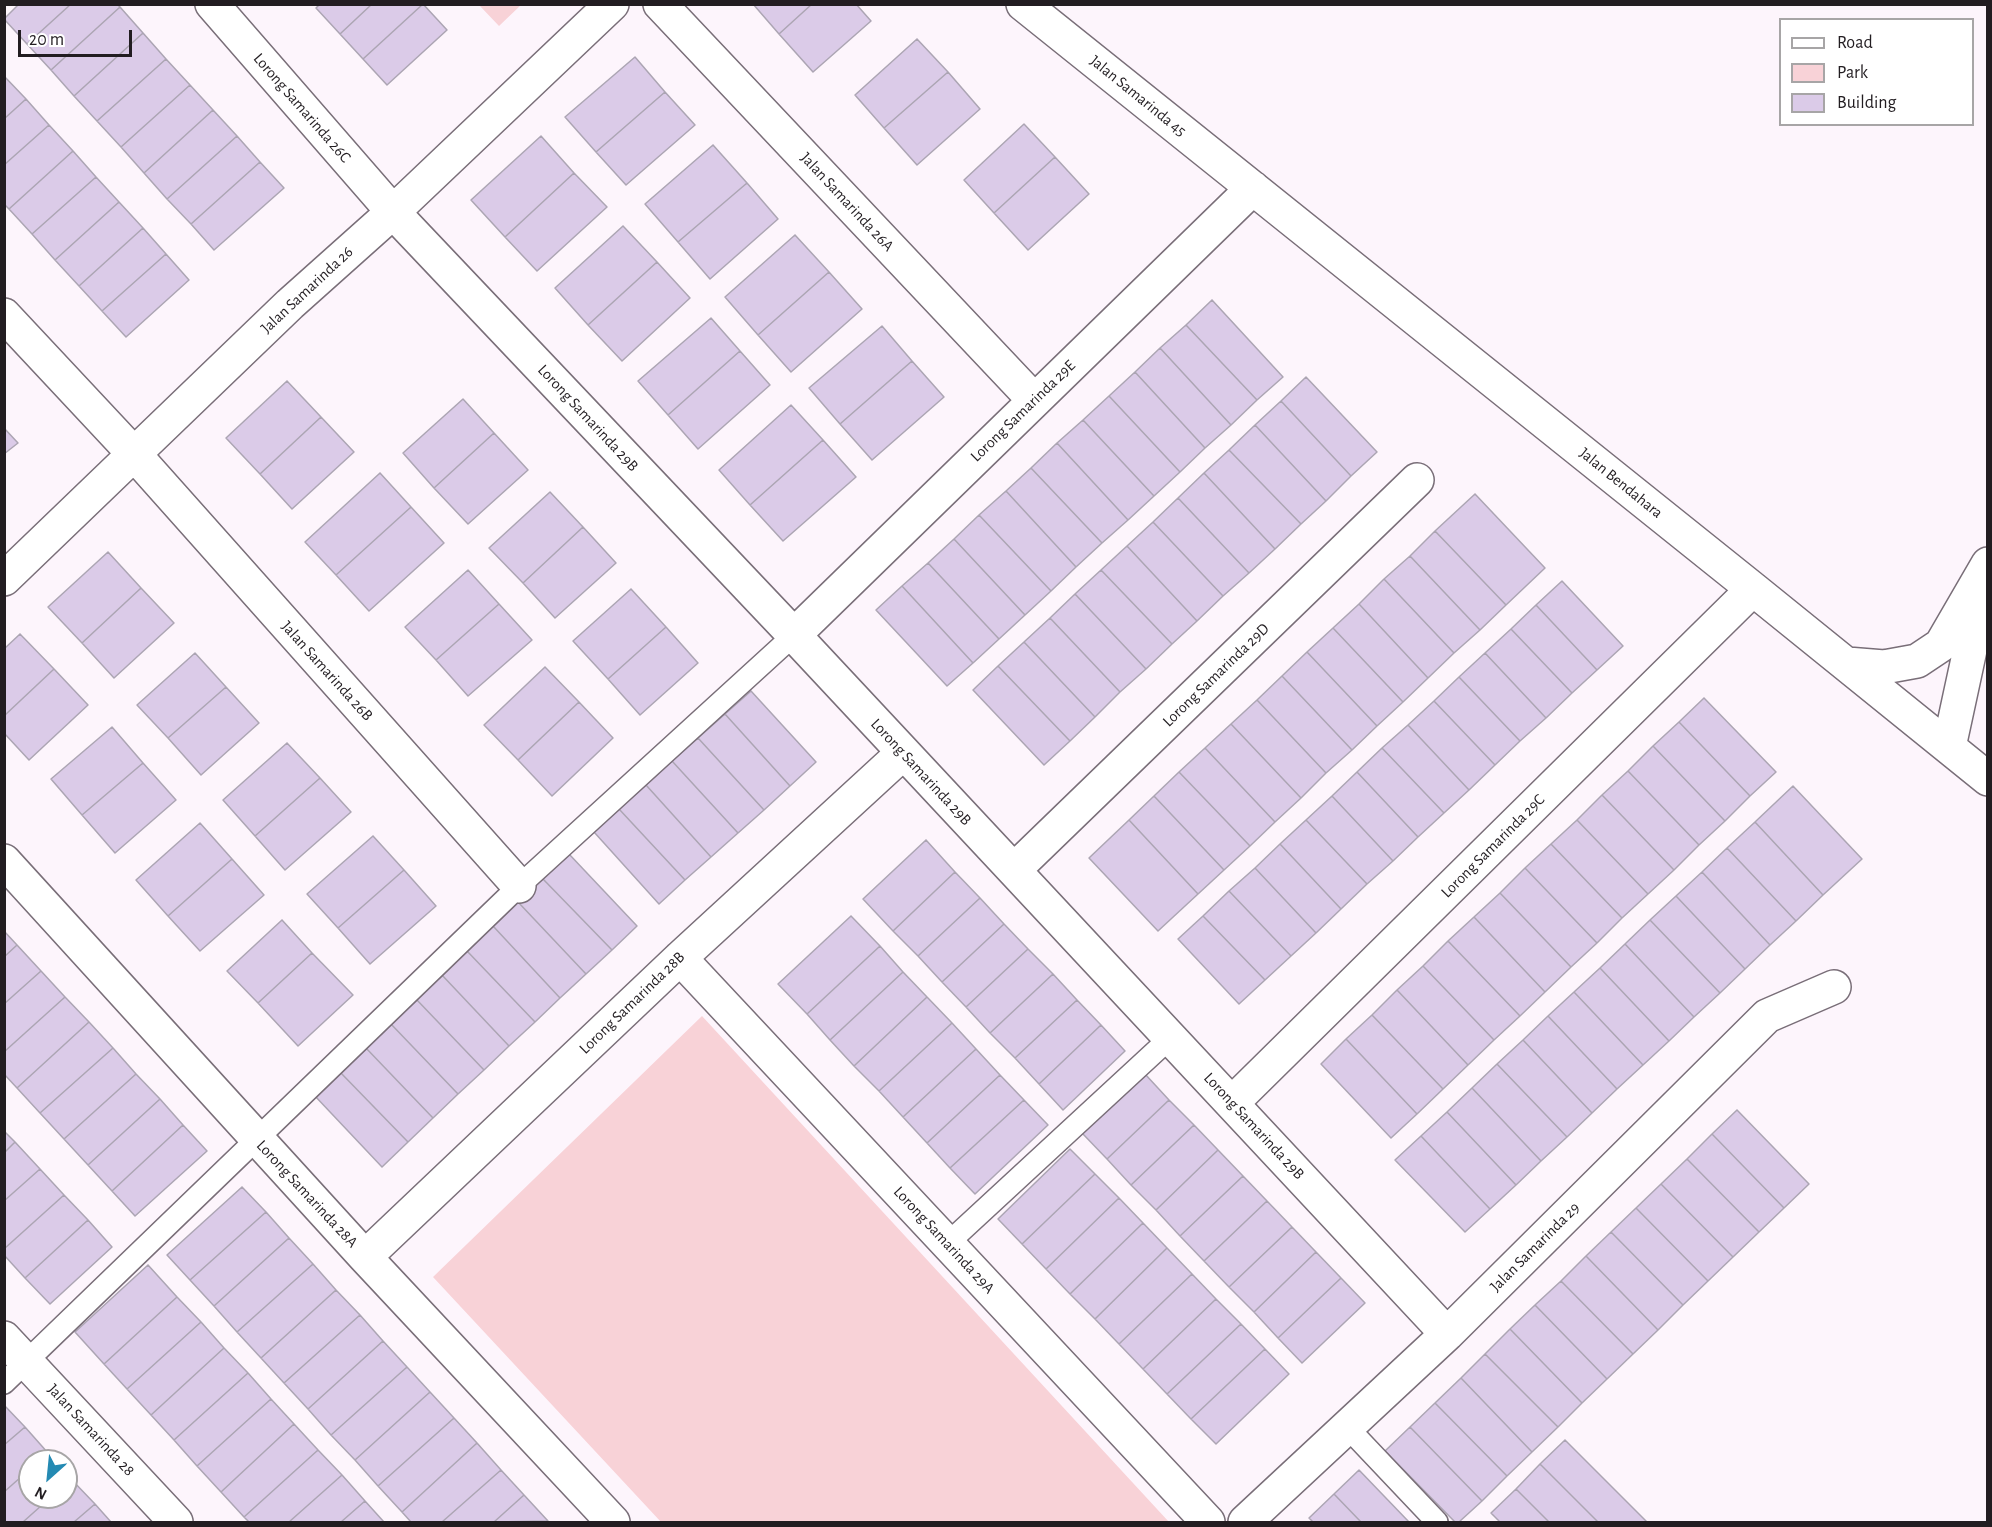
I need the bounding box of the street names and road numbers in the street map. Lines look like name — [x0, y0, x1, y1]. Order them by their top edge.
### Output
street label: Lorong Samarinda 26C — [249, 49, 355, 167]
street label: Jalan Samarinda 45 — [1086, 51, 1190, 141]
street label: Jalan Samarinda 26A — [796, 149, 898, 255]
street label: Jalan Samarinda 26 — [257, 242, 357, 338]
street label: Lorong Samarinda 29E — [967, 356, 1079, 466]
street label: Lorong Samarinda 29B — [534, 361, 642, 475]
street label: Jalan Bendahara — [1575, 444, 1667, 522]
street label: Jalan Samarinda 26B — [277, 617, 377, 725]
street label: Lorong Samarinda 29D — [1159, 619, 1273, 731]
street label: Lorong Samarinda 29B — [867, 715, 975, 829]
street label: Lorong Samarinda 29C — [1437, 790, 1549, 902]
street label: Lorong Samarinda 28B — [575, 948, 689, 1058]
street label: Lorong Samarinda 29B — [1200, 1069, 1308, 1183]
street label: Lorong Samarinda 28A — [252, 1136, 362, 1252]
street label: Lorong Samarinda 29A — [889, 1182, 999, 1298]
street label: Jalan Samarinda 29 — [1486, 1198, 1584, 1296]
street label: Jalan Samarinda 28 — [43, 1380, 139, 1480]

